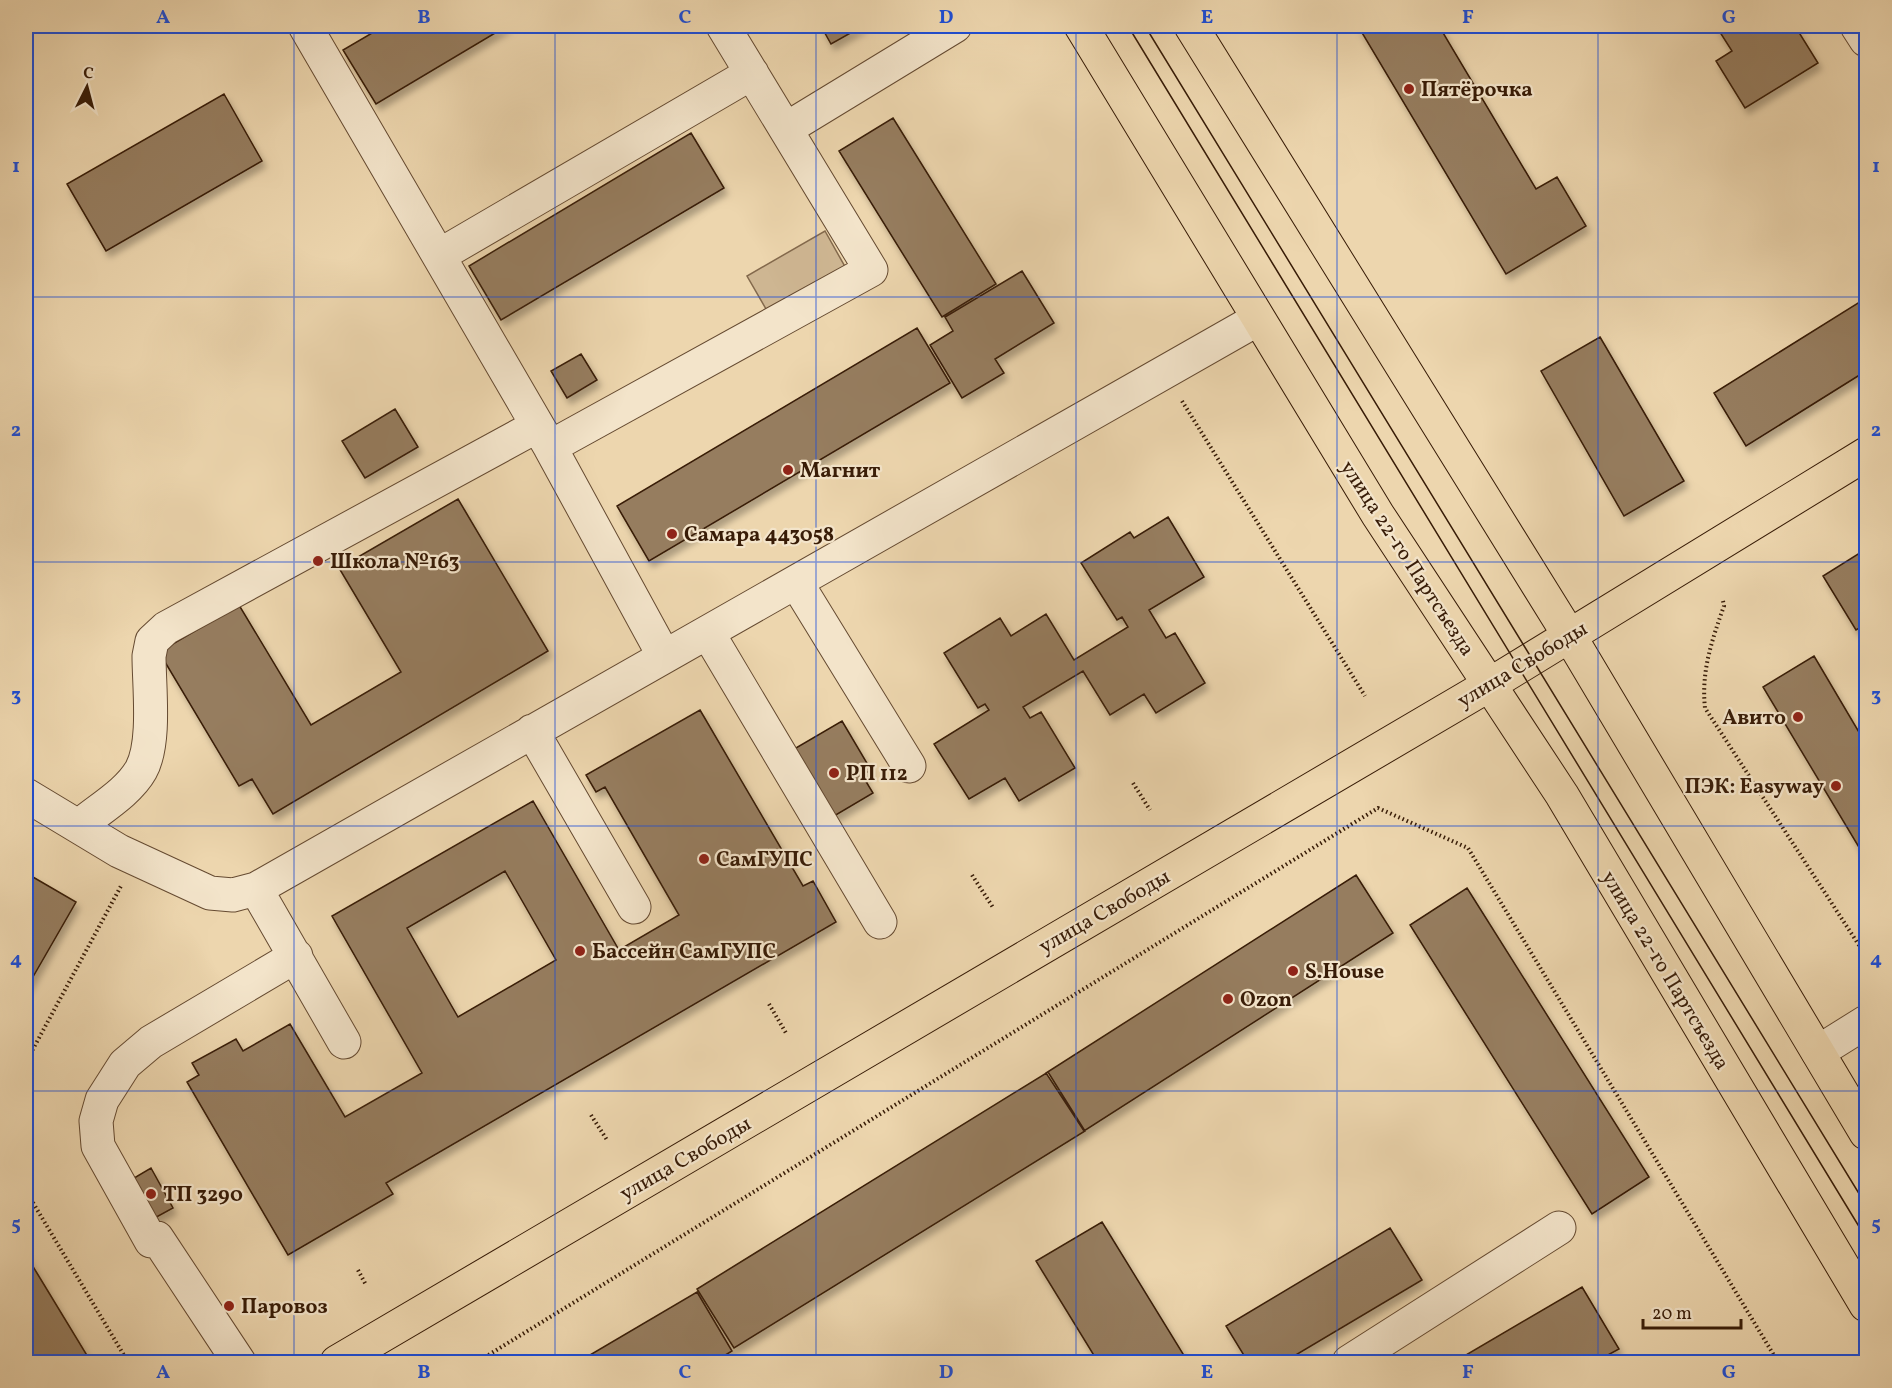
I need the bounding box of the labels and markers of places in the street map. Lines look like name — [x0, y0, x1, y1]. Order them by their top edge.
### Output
place label: Пятёрочка — [1421, 76, 1533, 105]
marker: Пятёрочка — [1402, 82, 1416, 96]
place label: Магнит — [800, 457, 881, 486]
marker: Магнит — [781, 463, 795, 477]
place label: Самара 443058 — [684, 521, 834, 550]
marker: Самара 443058 — [665, 527, 679, 541]
place label: Школа №163 — [330, 548, 460, 577]
marker: Школа №163 — [311, 554, 325, 568]
place label: Авито — [1722, 704, 1786, 733]
marker: Авито — [1791, 710, 1805, 724]
place label: РП 112 — [846, 760, 908, 789]
marker: РП 112 — [827, 766, 841, 780]
place label: ПЭК: Easyway — [1684, 773, 1824, 802]
marker: ПЭК: Easyway — [1829, 779, 1843, 793]
place label: СамГУПС — [716, 846, 813, 875]
marker: СамГУПС — [697, 852, 711, 866]
place label: Бассейн СамГУПС — [592, 938, 776, 967]
marker: Бассейн СамГУПС — [573, 944, 587, 958]
place label: S.House — [1305, 958, 1384, 987]
marker: S.House — [1286, 964, 1300, 978]
place label: Ozon — [1240, 986, 1292, 1015]
marker: Ozon — [1221, 992, 1235, 1006]
place label: ТП 3290 — [163, 1181, 243, 1210]
marker: ТП 3290 — [144, 1187, 158, 1201]
place label: Паровоз — [241, 1293, 328, 1322]
marker: Паровоз — [222, 1299, 236, 1313]

